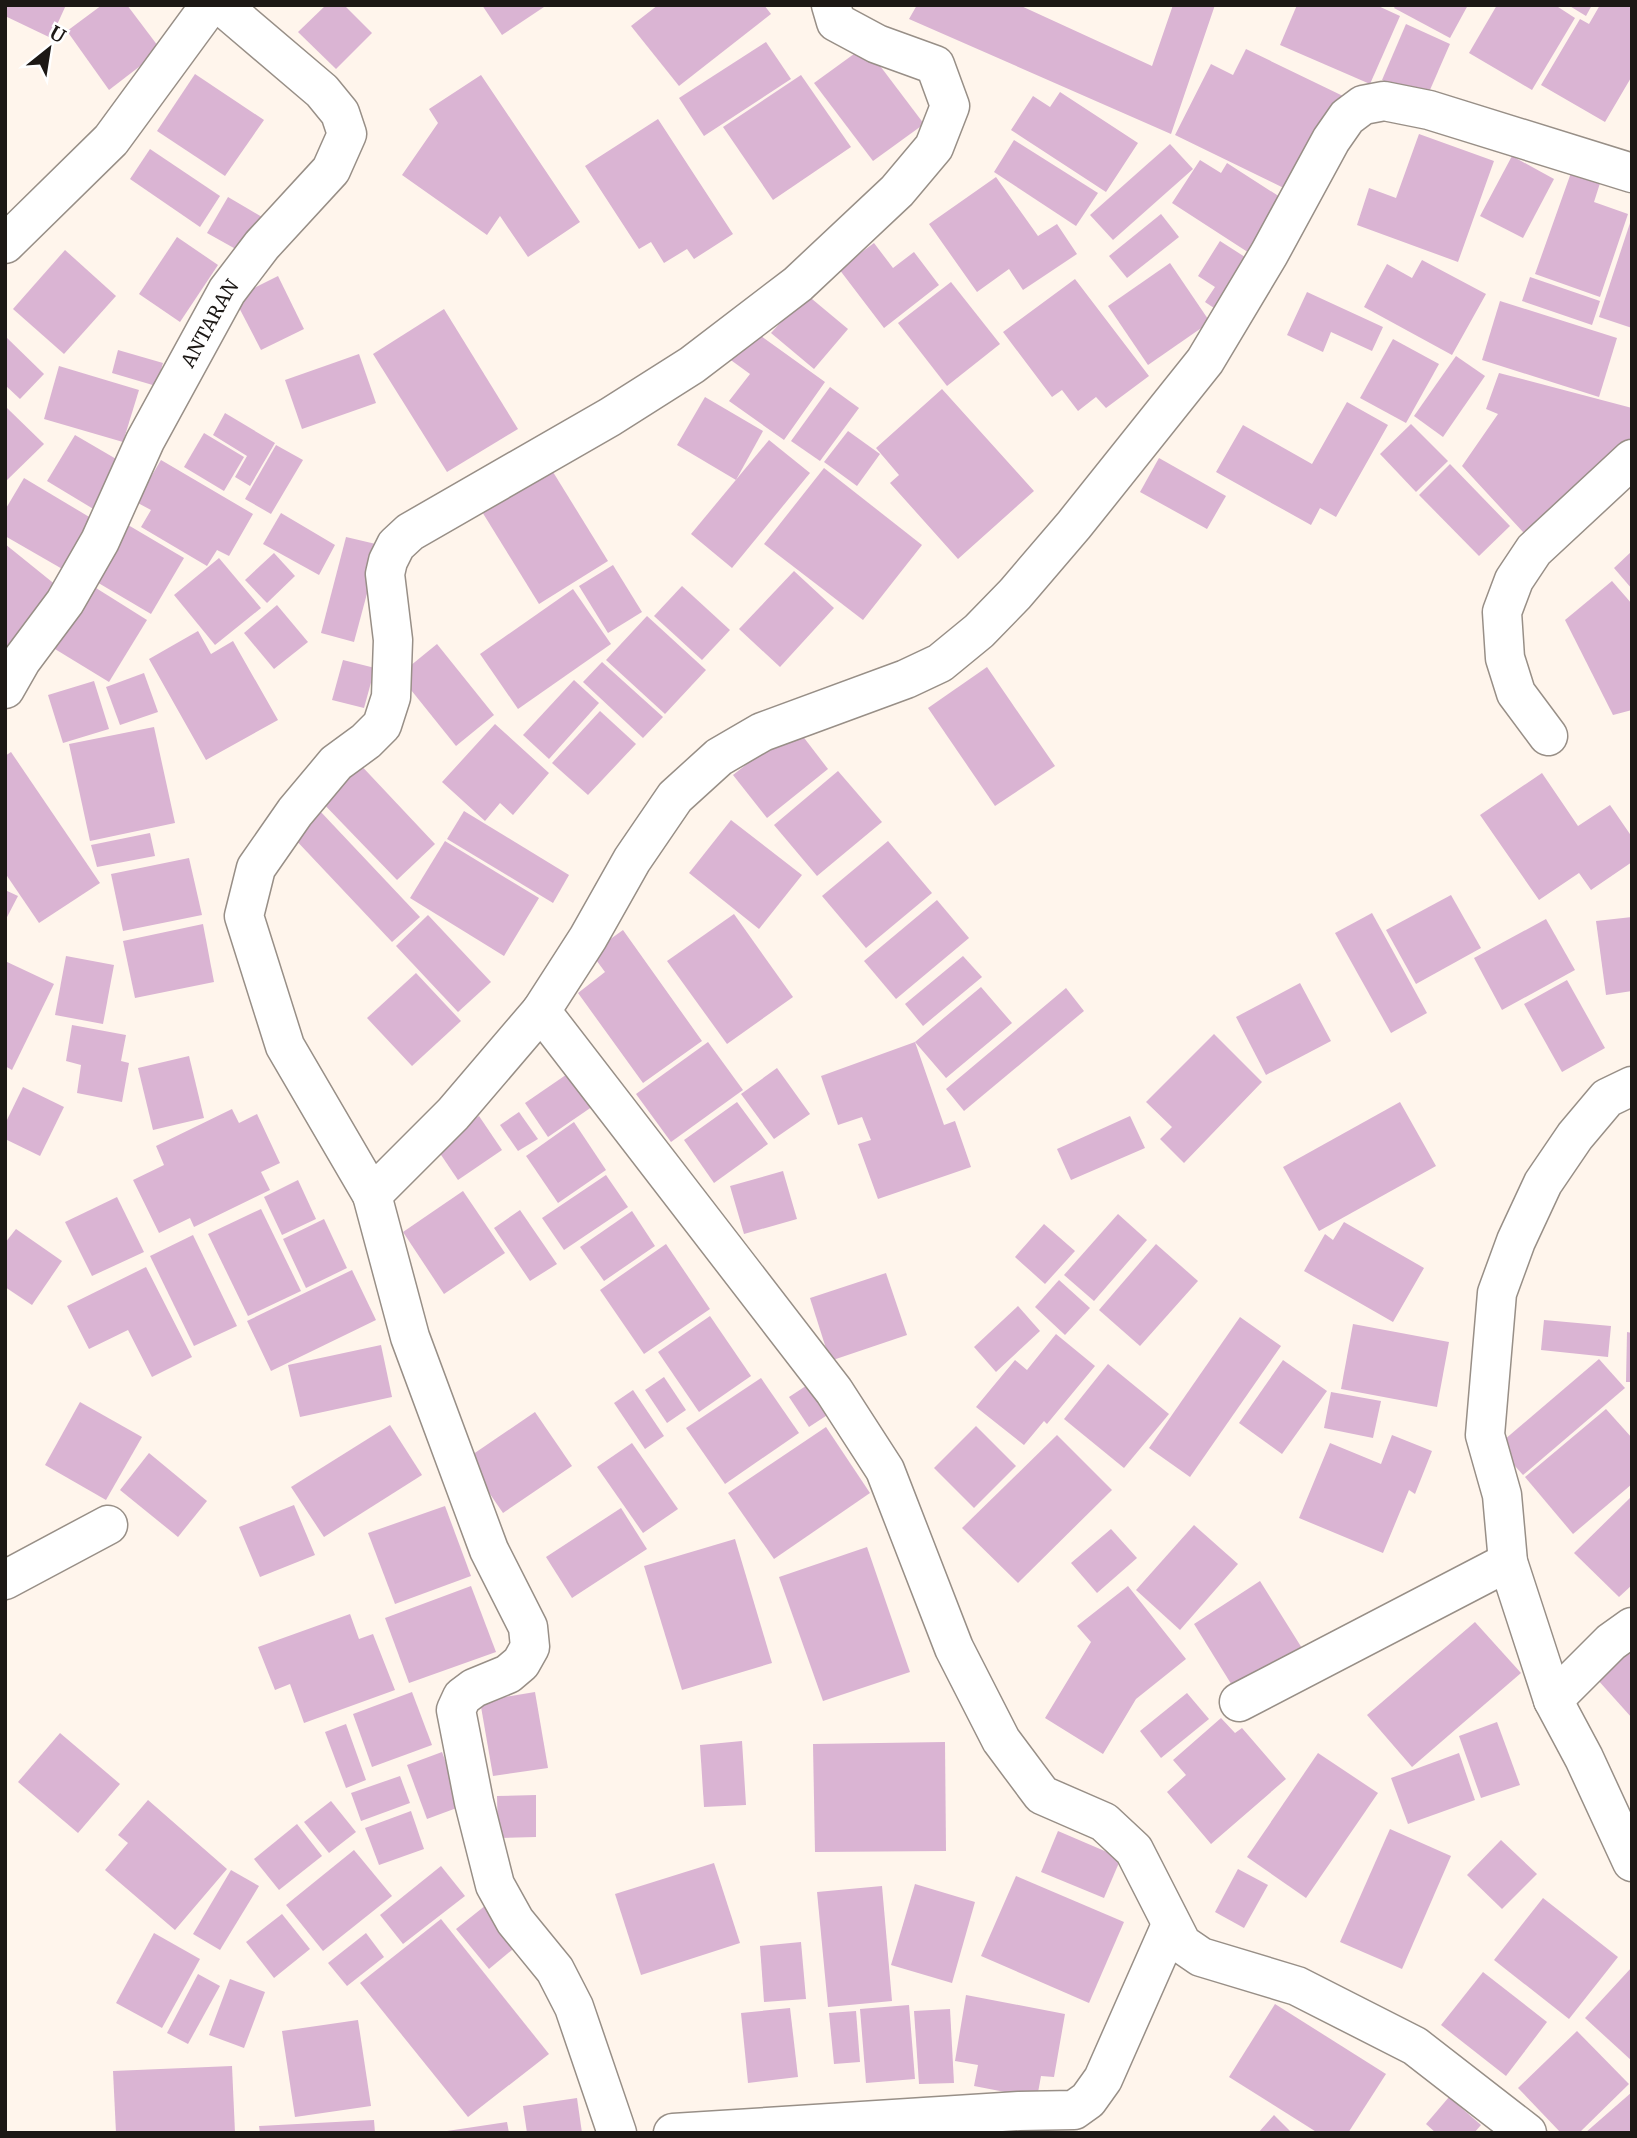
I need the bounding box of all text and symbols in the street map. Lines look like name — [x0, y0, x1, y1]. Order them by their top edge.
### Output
north arrow — [14, 14, 84, 84]
text: U — [45, 20, 70, 48]
street label: ANTARAN — [175, 274, 244, 372]

